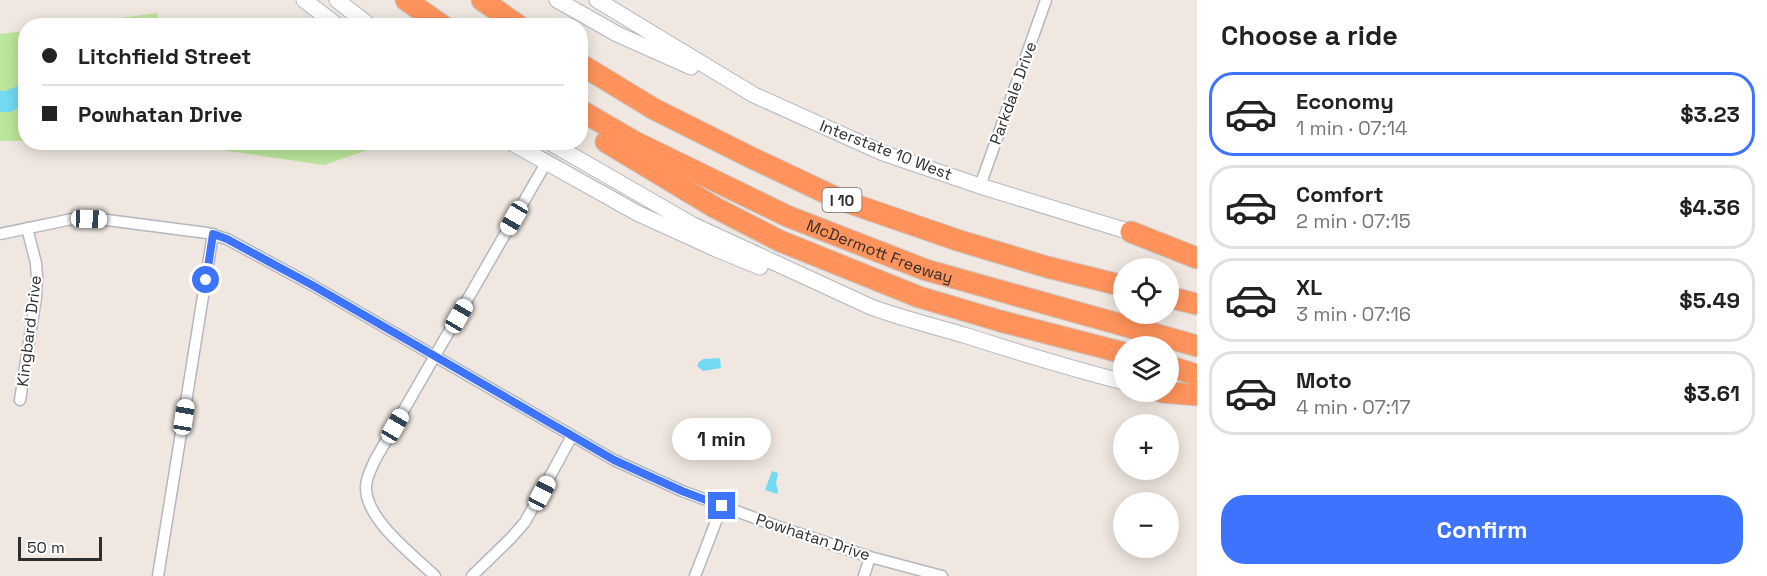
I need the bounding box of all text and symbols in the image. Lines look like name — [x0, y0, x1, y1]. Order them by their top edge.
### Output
text: Choose a ride — [1221, 18, 1398, 53]
street label: Parkdale Drive — [985, 39, 1041, 147]
text: Litchfield Street — [78, 42, 251, 70]
icon: car — [1224, 87, 1278, 141]
text: Economy — [1296, 87, 1394, 115]
text: Powhatan Drive — [78, 100, 243, 128]
text: $3.23 — [1680, 100, 1740, 128]
street label: Interstate 10 West — [817, 115, 955, 185]
text: 1 min · 07:14 — [1296, 115, 1408, 141]
icon: car — [1224, 180, 1278, 234]
text: Comfort — [1296, 180, 1384, 208]
road number: I 10 — [822, 188, 862, 212]
text: $4.36 — [1679, 193, 1740, 221]
car — [497, 198, 531, 238]
text: 2 min · 07:15 — [1296, 208, 1411, 234]
car — [71, 209, 107, 229]
street label: McDermott Freeway — [804, 214, 955, 288]
map controls — [1113, 258, 1179, 558]
button: locate — [1113, 258, 1179, 324]
route start — [192, 266, 219, 293]
icon: car — [1224, 273, 1278, 327]
text: XL — [1296, 273, 1322, 301]
street label: Kingbard Drive — [12, 274, 46, 388]
text: $5.49 — [1679, 286, 1740, 314]
car — [442, 296, 476, 336]
text: 3 min · 07:16 — [1296, 301, 1411, 327]
button: layers — [1113, 336, 1179, 402]
icon: car — [1224, 366, 1278, 420]
text: Moto — [1296, 366, 1352, 394]
text: $3.61 — [1684, 379, 1740, 407]
text: 4 min · 07:17 — [1296, 394, 1410, 420]
car — [172, 398, 196, 436]
car — [378, 406, 412, 446]
button: + — [1113, 414, 1179, 480]
callout: 1 min — [672, 419, 771, 461]
text: 1 min — [697, 426, 746, 452]
car — [526, 473, 558, 513]
route end — [708, 492, 735, 519]
button: − — [1113, 492, 1179, 558]
button: Confirm — [1221, 495, 1743, 564]
street label: Powhatan Drive — [753, 509, 873, 565]
scale bar — [18, 534, 102, 562]
text: 50 m — [27, 537, 65, 558]

